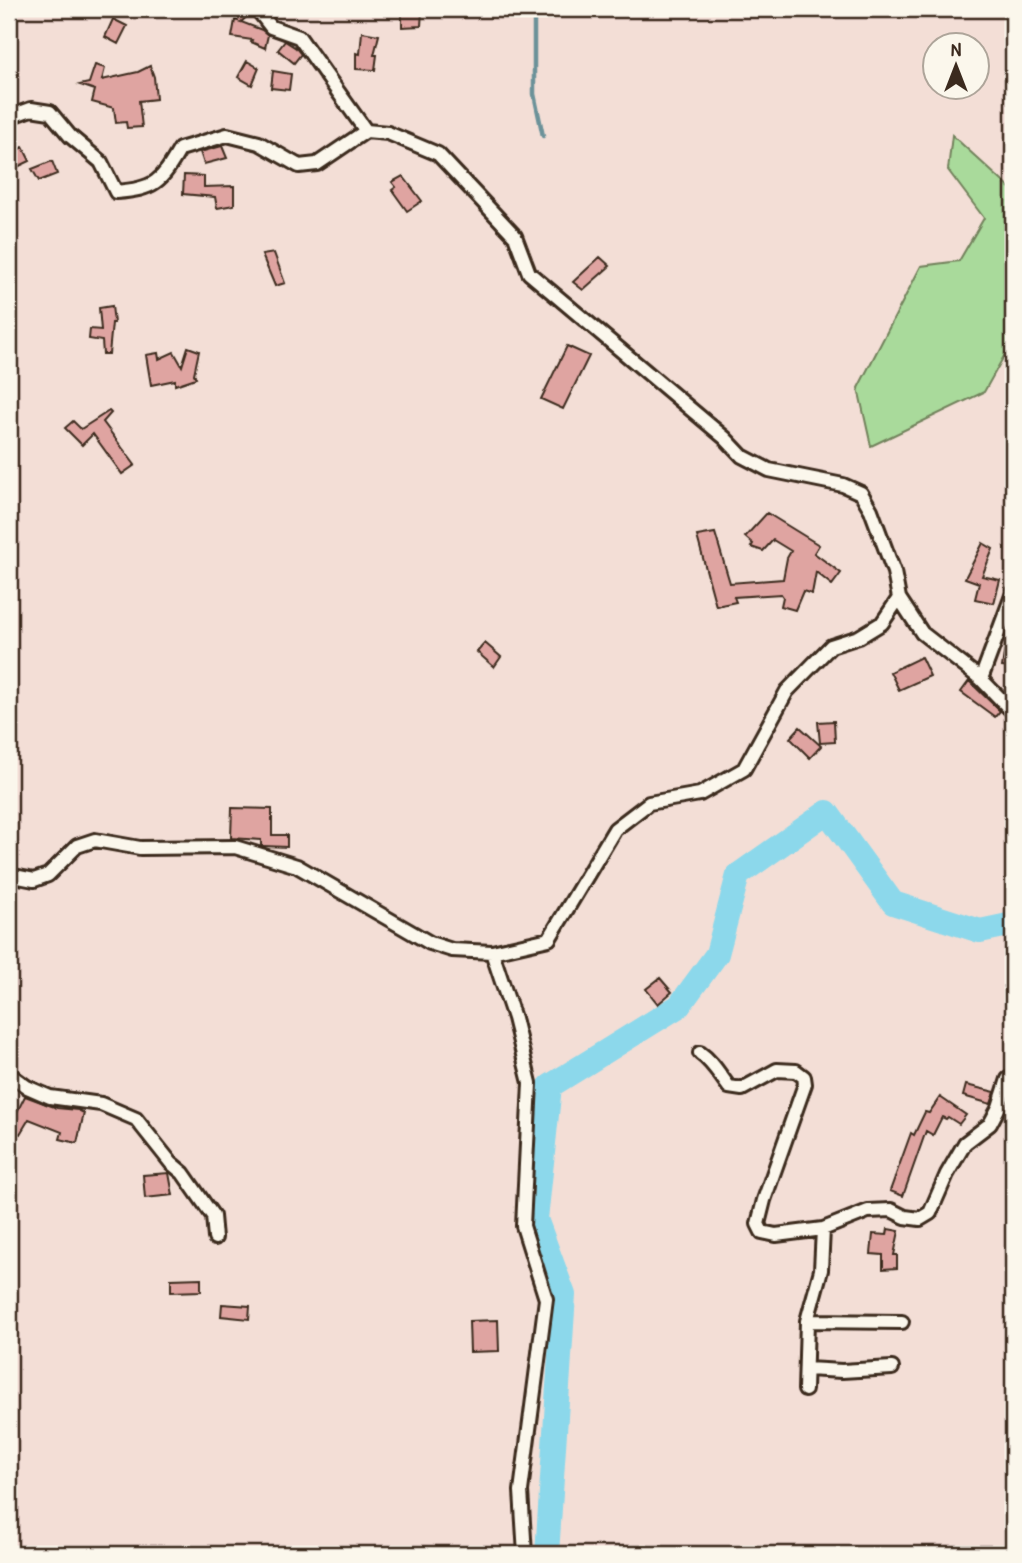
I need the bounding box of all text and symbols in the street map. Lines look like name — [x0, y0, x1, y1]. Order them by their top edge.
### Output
north arrow — [920, 32, 990, 102]
text: N — [951, 36, 961, 62]

